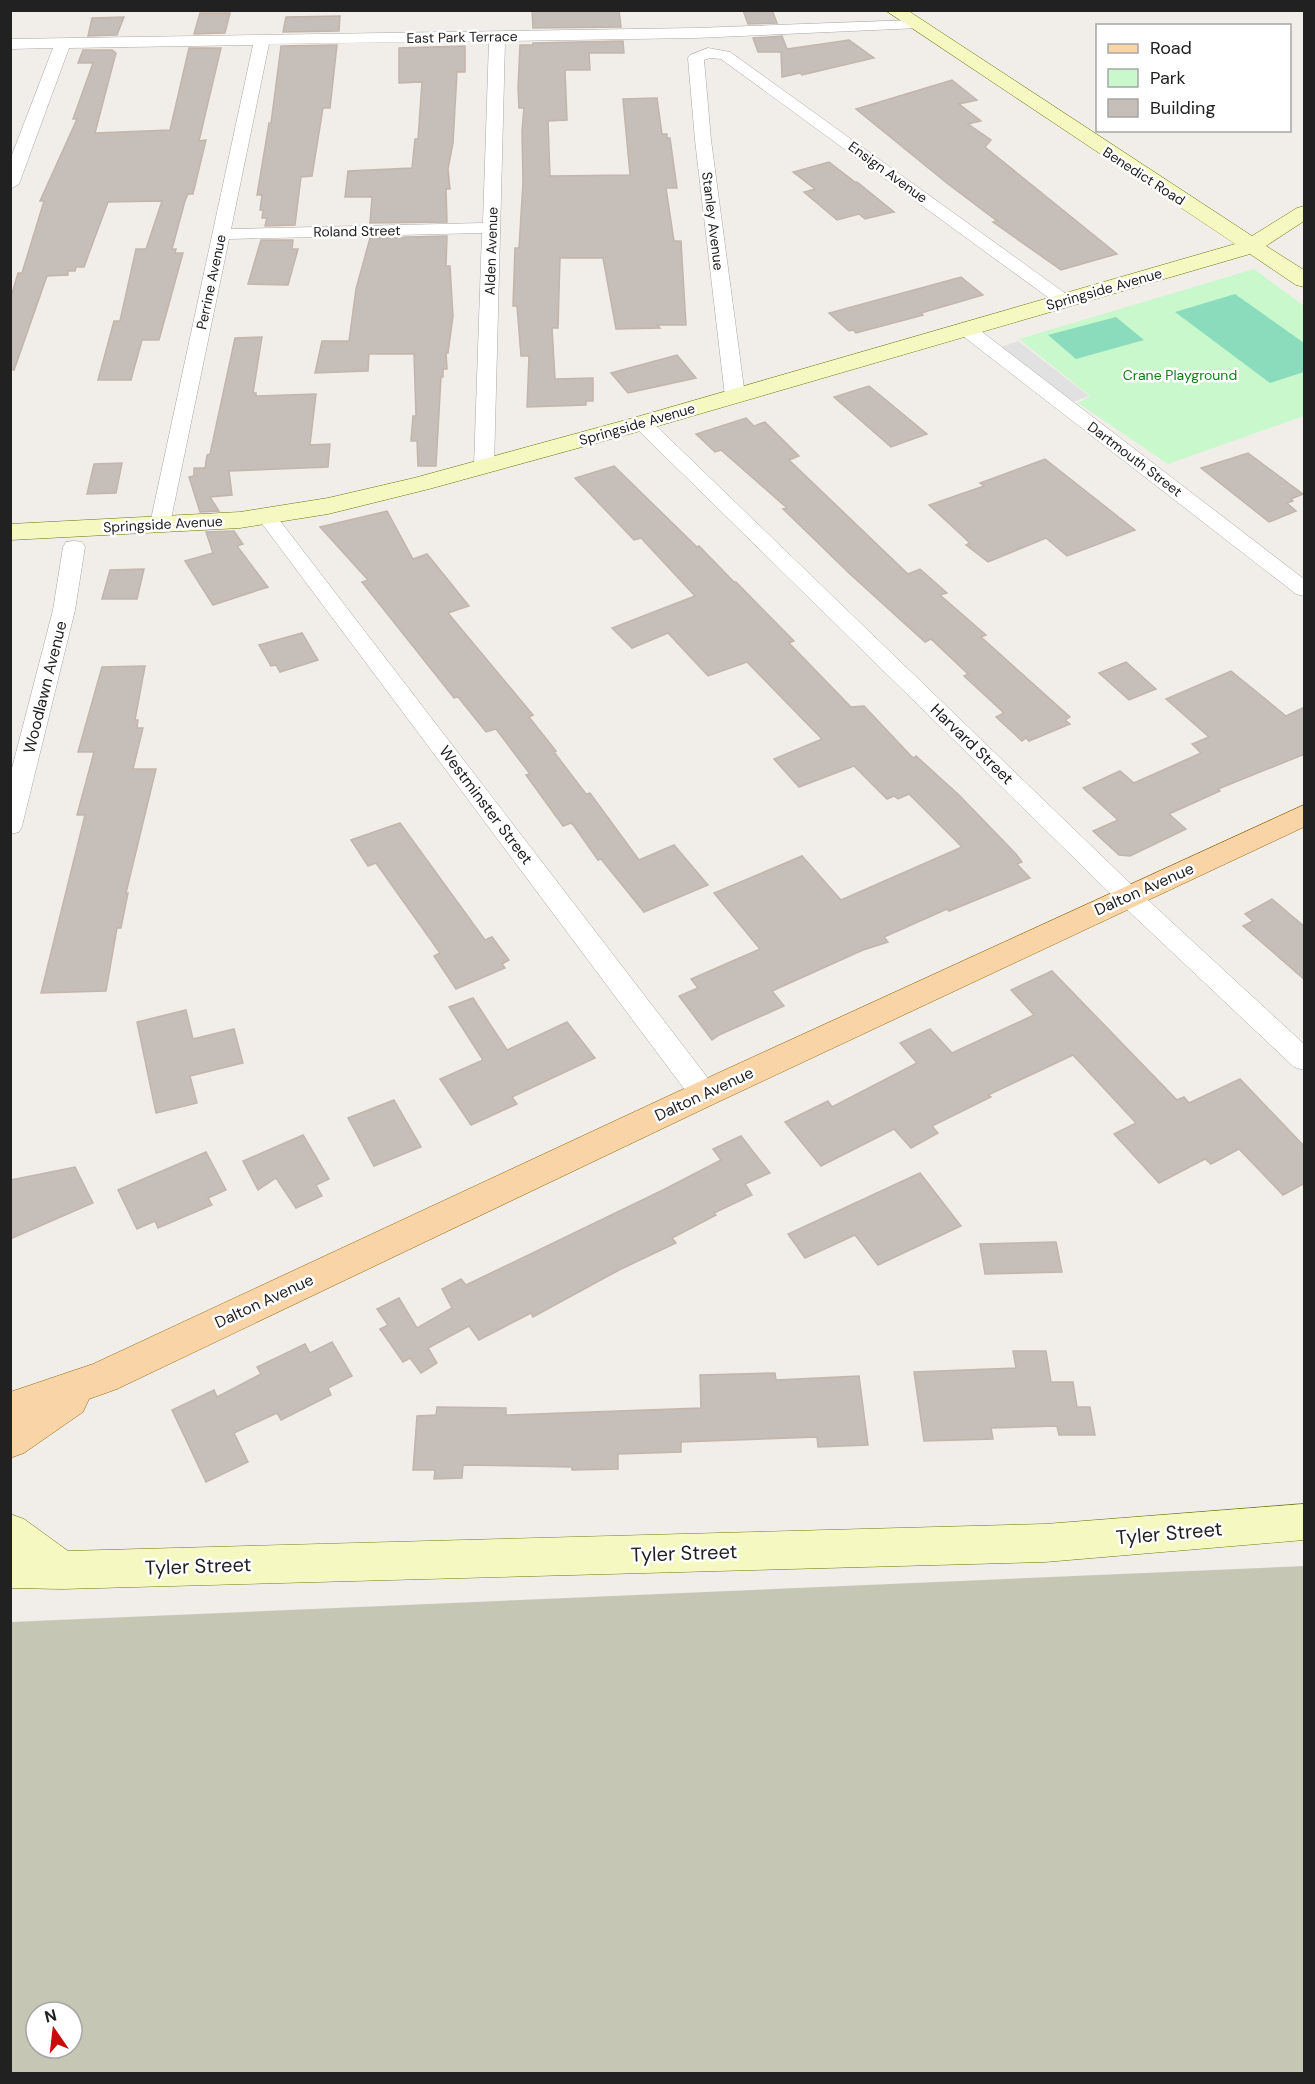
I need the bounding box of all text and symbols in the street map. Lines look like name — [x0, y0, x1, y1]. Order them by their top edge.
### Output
legend — [1096, 24, 1291, 132]
street label: East Park Terrace — [406, 27, 518, 47]
text: Road — [1150, 36, 1192, 60]
text: Park — [1150, 66, 1186, 90]
text: Building — [1150, 96, 1215, 120]
street label: Ensign Avenue — [845, 137, 931, 207]
street label: Benedict Road — [1100, 143, 1188, 209]
street label: Stanley Avenue — [698, 171, 728, 271]
street label: Alden Avenue — [480, 206, 502, 296]
street label: Roland Street — [313, 221, 401, 241]
street label: Perrine Avenue — [192, 233, 230, 331]
street label: Springside Avenue — [1044, 264, 1164, 314]
park label: Crane Playground — [1123, 366, 1237, 384]
street label: Springside Avenue — [577, 399, 697, 449]
street label: Dartmouth Street — [1084, 418, 1186, 500]
street label: Springside Avenue — [103, 512, 223, 536]
street label: Woodlawn Avenue — [18, 619, 72, 755]
street label: Harvard Street — [926, 699, 1018, 789]
street label: Westminster Street — [434, 741, 538, 869]
street label: Dalton Avenue — [1091, 858, 1197, 920]
street label: Dalton Avenue — [651, 1062, 757, 1126]
street label: Dalton Avenue — [211, 1269, 317, 1333]
street label: Tyler Street — [1115, 1515, 1223, 1551]
street label: Tyler Street — [630, 1538, 738, 1568]
street label: Tyler Street — [144, 1551, 252, 1581]
north arrow — [24, 2000, 84, 2060]
text: N — [42, 2004, 59, 2028]

